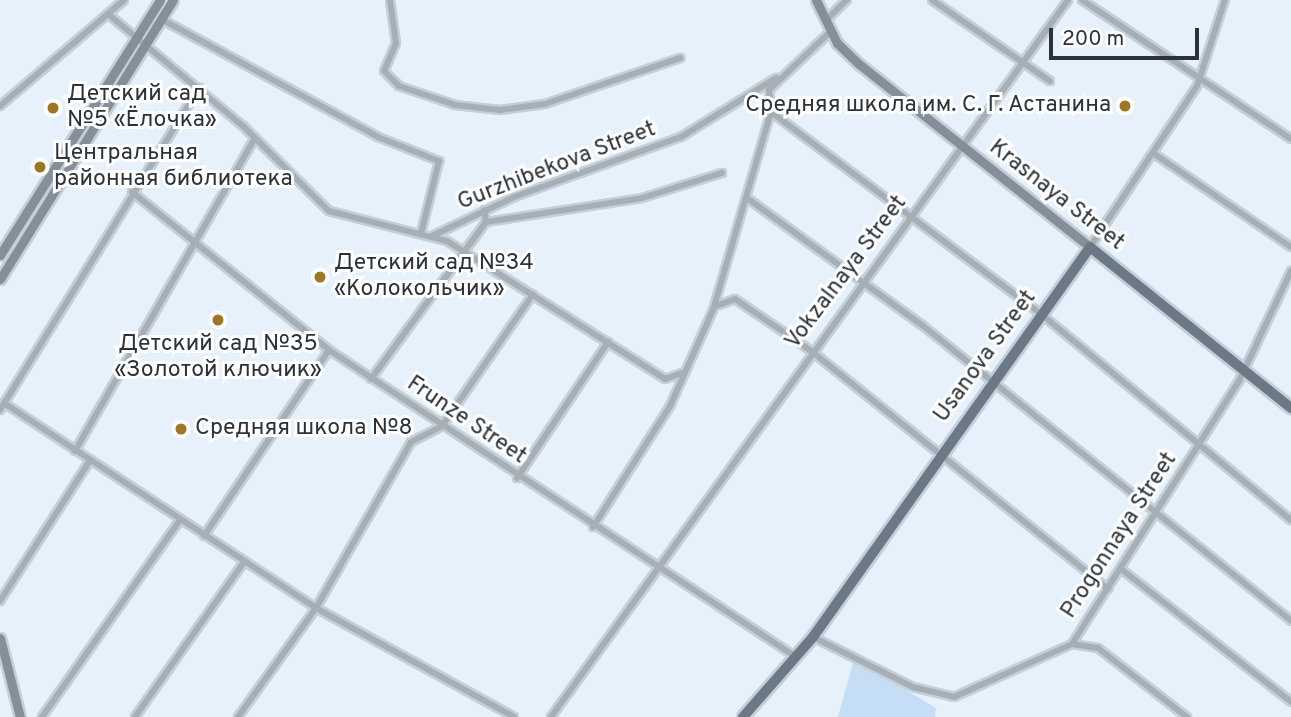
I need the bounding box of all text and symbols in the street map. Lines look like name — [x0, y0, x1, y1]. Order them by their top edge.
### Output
scale bar — [1053, 14, 1204, 58]
text: 200 m — [1062, 26, 1124, 53]
place label: Детский сад №5 «Ёлочка» — [67, 81, 217, 135]
place label: Средняя школа им. C. Г. Астанина — [744, 92, 1111, 120]
marker: Средняя школа им. C. Г. Астанина — [1117, 98, 1133, 114]
marker: Детский сад №5 «Ёлочка» — [45, 100, 61, 116]
street label: Gurzhibekova Street — [454, 116, 660, 218]
street label: Krasnaya Street — [983, 135, 1129, 257]
place label: Центральная районная библиотека — [54, 140, 293, 194]
marker: Центральная районная библиотека — [32, 159, 48, 175]
street label: Vokzalnaya Street — [780, 191, 914, 355]
place label: Детский сад №34 «Колокольчик» — [334, 250, 534, 304]
marker: Детский сад №34 «Колокольчик» — [312, 269, 328, 285]
street label: Usanova Street — [929, 285, 1043, 429]
marker: Детский сад №35 «Золотой ключик» — [210, 312, 226, 328]
place label: Детский сад №35 «Золотой ключик» — [114, 331, 322, 385]
street label: Frunze Street — [401, 371, 531, 471]
place label: Средняя школа №8 — [195, 415, 413, 443]
marker: Средняя школа №8 — [173, 421, 189, 437]
street label: Progonnaya Street — [1056, 448, 1184, 624]

